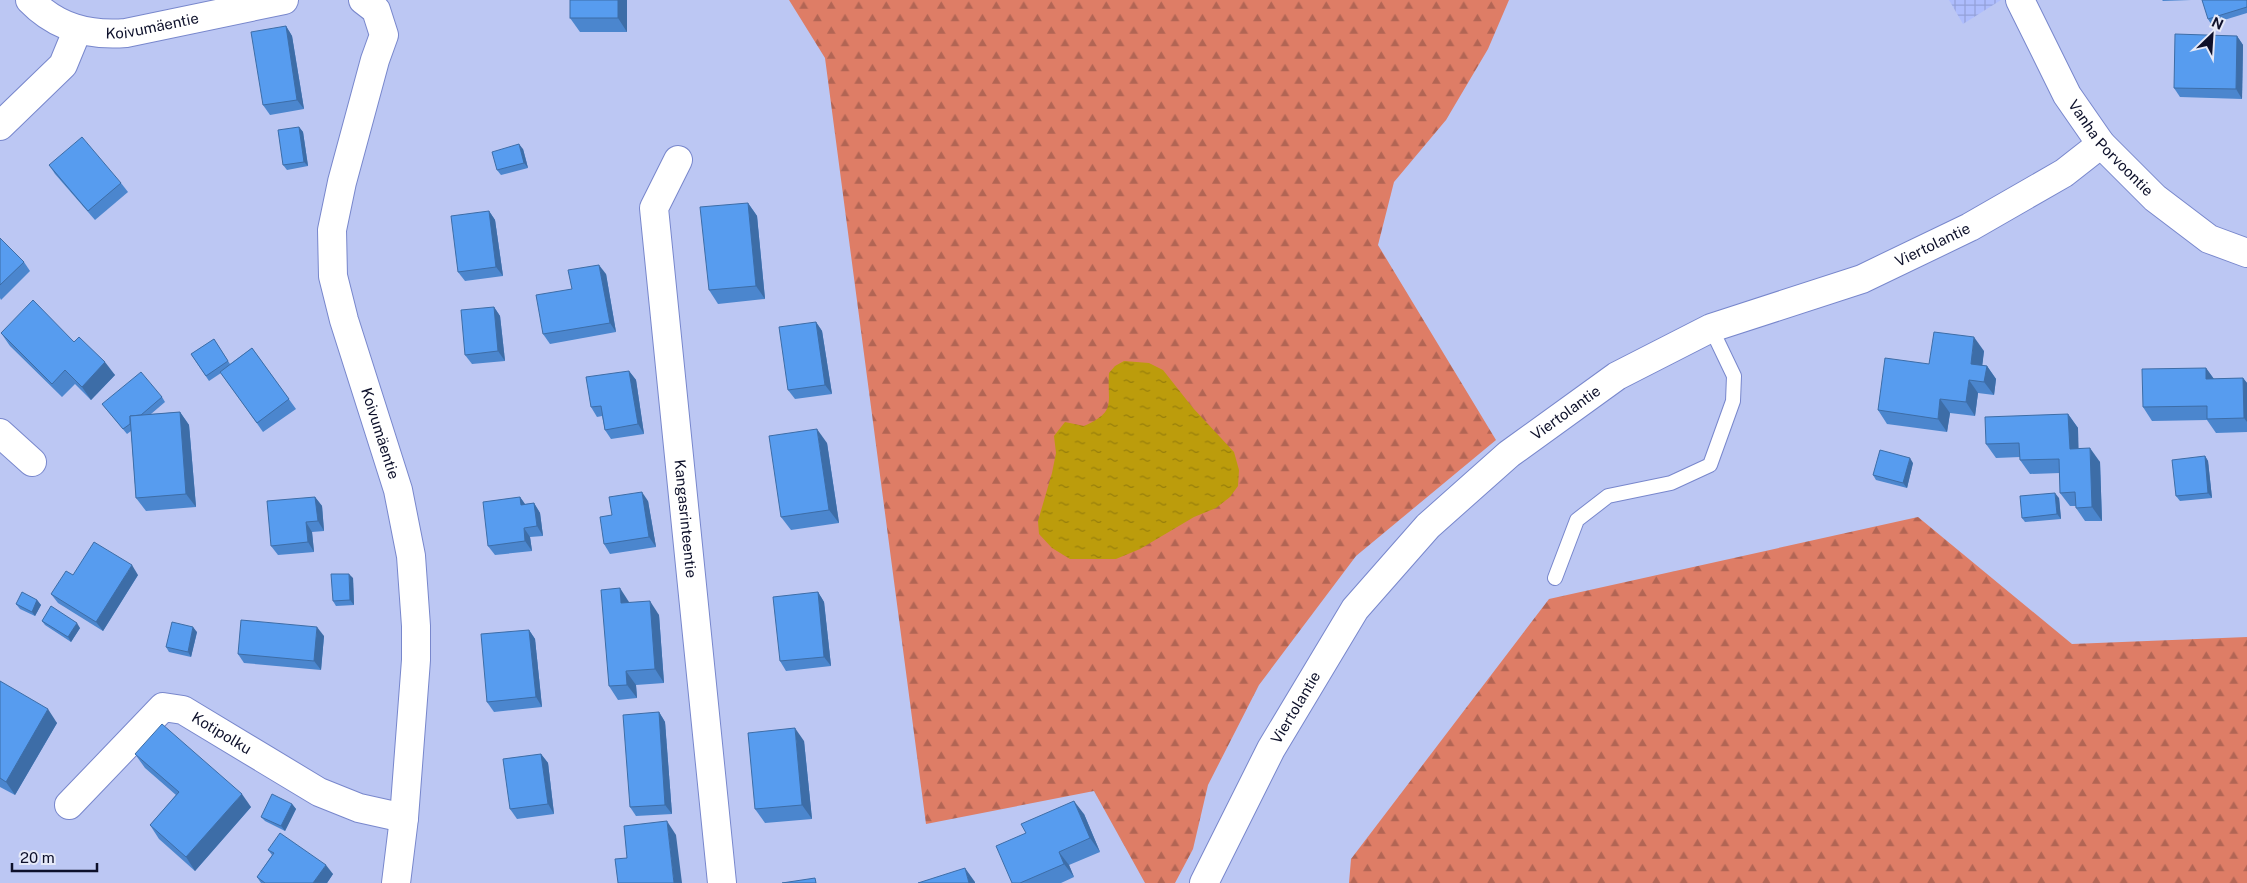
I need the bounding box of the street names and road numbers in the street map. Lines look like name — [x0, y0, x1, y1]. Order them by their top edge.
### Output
street label: Koivumäentie — [105, 9, 200, 42]
street label: Vanha Porvoontie — [2065, 97, 2157, 199]
street label: Viertolantie — [1892, 219, 1973, 270]
street label: Viertolantie — [1528, 382, 1603, 443]
street label: Koivumäentie — [358, 386, 403, 481]
street label: Kangasrinteentie — [671, 459, 700, 579]
street label: Viertolantie — [1267, 668, 1324, 747]
street label: Kotipolku — [189, 708, 255, 757]

